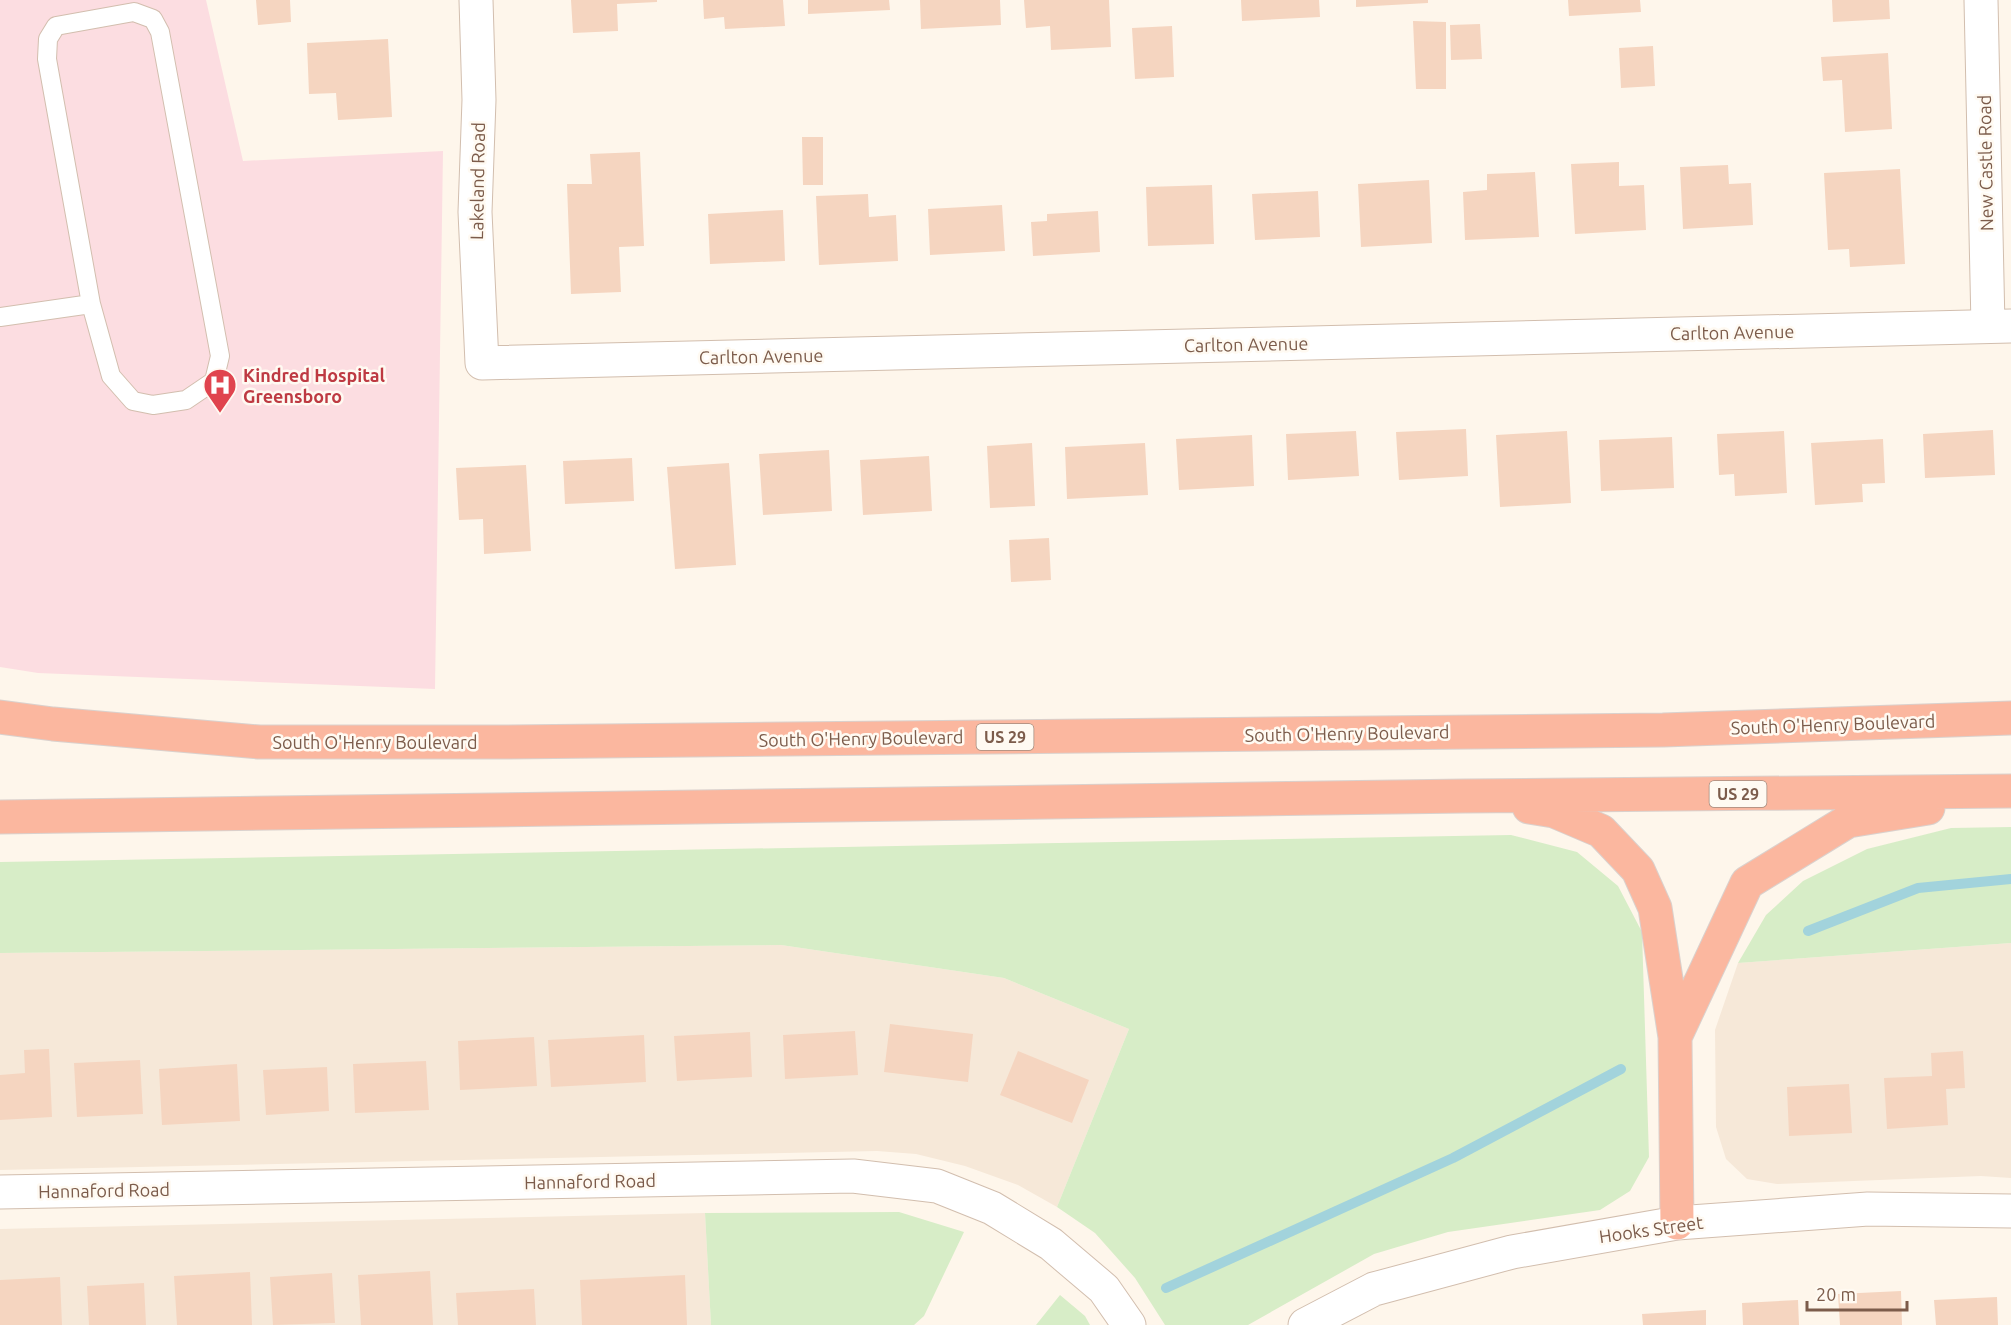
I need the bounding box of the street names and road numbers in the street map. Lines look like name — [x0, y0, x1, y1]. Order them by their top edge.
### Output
street label: New Castle Road — [1974, 95, 1996, 231]
street label: Lakeland Road — [466, 122, 488, 240]
street label: Carlton Avenue — [1670, 321, 1794, 343]
street label: Carlton Avenue — [1184, 333, 1308, 355]
street label: Carlton Avenue — [699, 345, 823, 367]
street label: South O'Henry Boulevard — [1730, 710, 1936, 738]
street label: South O'Henry Boulevard — [1244, 721, 1450, 745]
road number: US 29 — [976, 724, 1034, 750]
street label: South O'Henry Boulevard — [758, 726, 964, 750]
street label: South O'Henry Boulevard — [273, 732, 477, 752]
road number: US 29 — [1710, 781, 1766, 807]
street label: Hannaford Road — [524, 1170, 656, 1192]
street label: Hannaford Road — [38, 1179, 170, 1201]
street label: Hooks Street — [1598, 1212, 1704, 1246]

